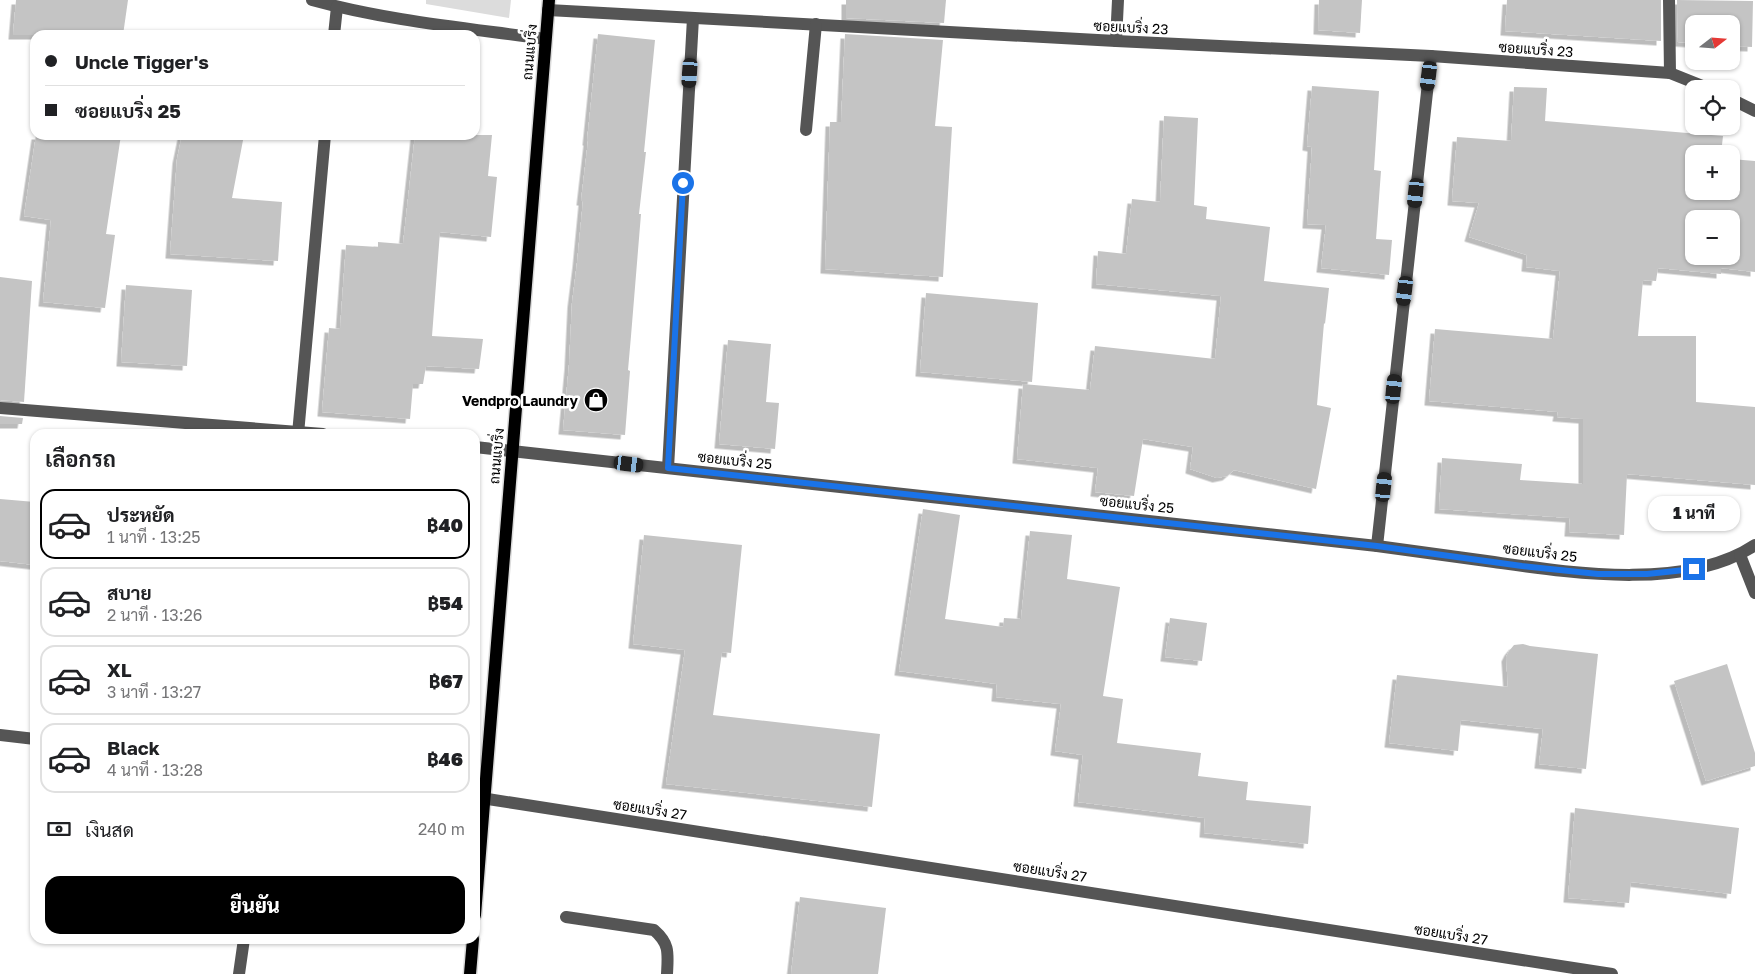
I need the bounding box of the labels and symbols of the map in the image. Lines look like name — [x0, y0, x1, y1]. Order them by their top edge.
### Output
street label: ซอยแบริ่ง 23 — [1093, 14, 1169, 37]
north arrow — [1685, 15, 1740, 70]
street label: ถนนแบริ่ง — [516, 23, 540, 81]
street label: ซอยแบริ่ง 23 — [1498, 36, 1574, 60]
car — [681, 58, 698, 88]
car — [1419, 60, 1438, 92]
route start — [672, 172, 694, 194]
car — [1406, 177, 1425, 209]
car — [1395, 275, 1414, 307]
car — [1384, 373, 1403, 405]
shop icon: Vendpro Laundry — [583, 387, 609, 413]
place label: Vendpro Laundry — [462, 392, 579, 409]
street label: ถนนแบริ่ง — [483, 427, 507, 485]
street label: ซอยแบริ่ง 25 — [697, 445, 773, 472]
car — [613, 455, 644, 473]
car — [1374, 471, 1393, 503]
street label: ซอยแบริ่ง 25 — [1099, 489, 1175, 516]
callout: 1 นาที — [1648, 496, 1740, 532]
street label: ซอยแบริ่ง 25 — [1502, 537, 1578, 565]
route end — [1683, 558, 1705, 580]
street label: ซอยแบริ่ง 27 — [612, 792, 688, 823]
street label: ซอยแบริ่ง 27 — [1012, 854, 1088, 885]
street label: ซอยแบริ่ง 27 — [1413, 917, 1489, 948]

